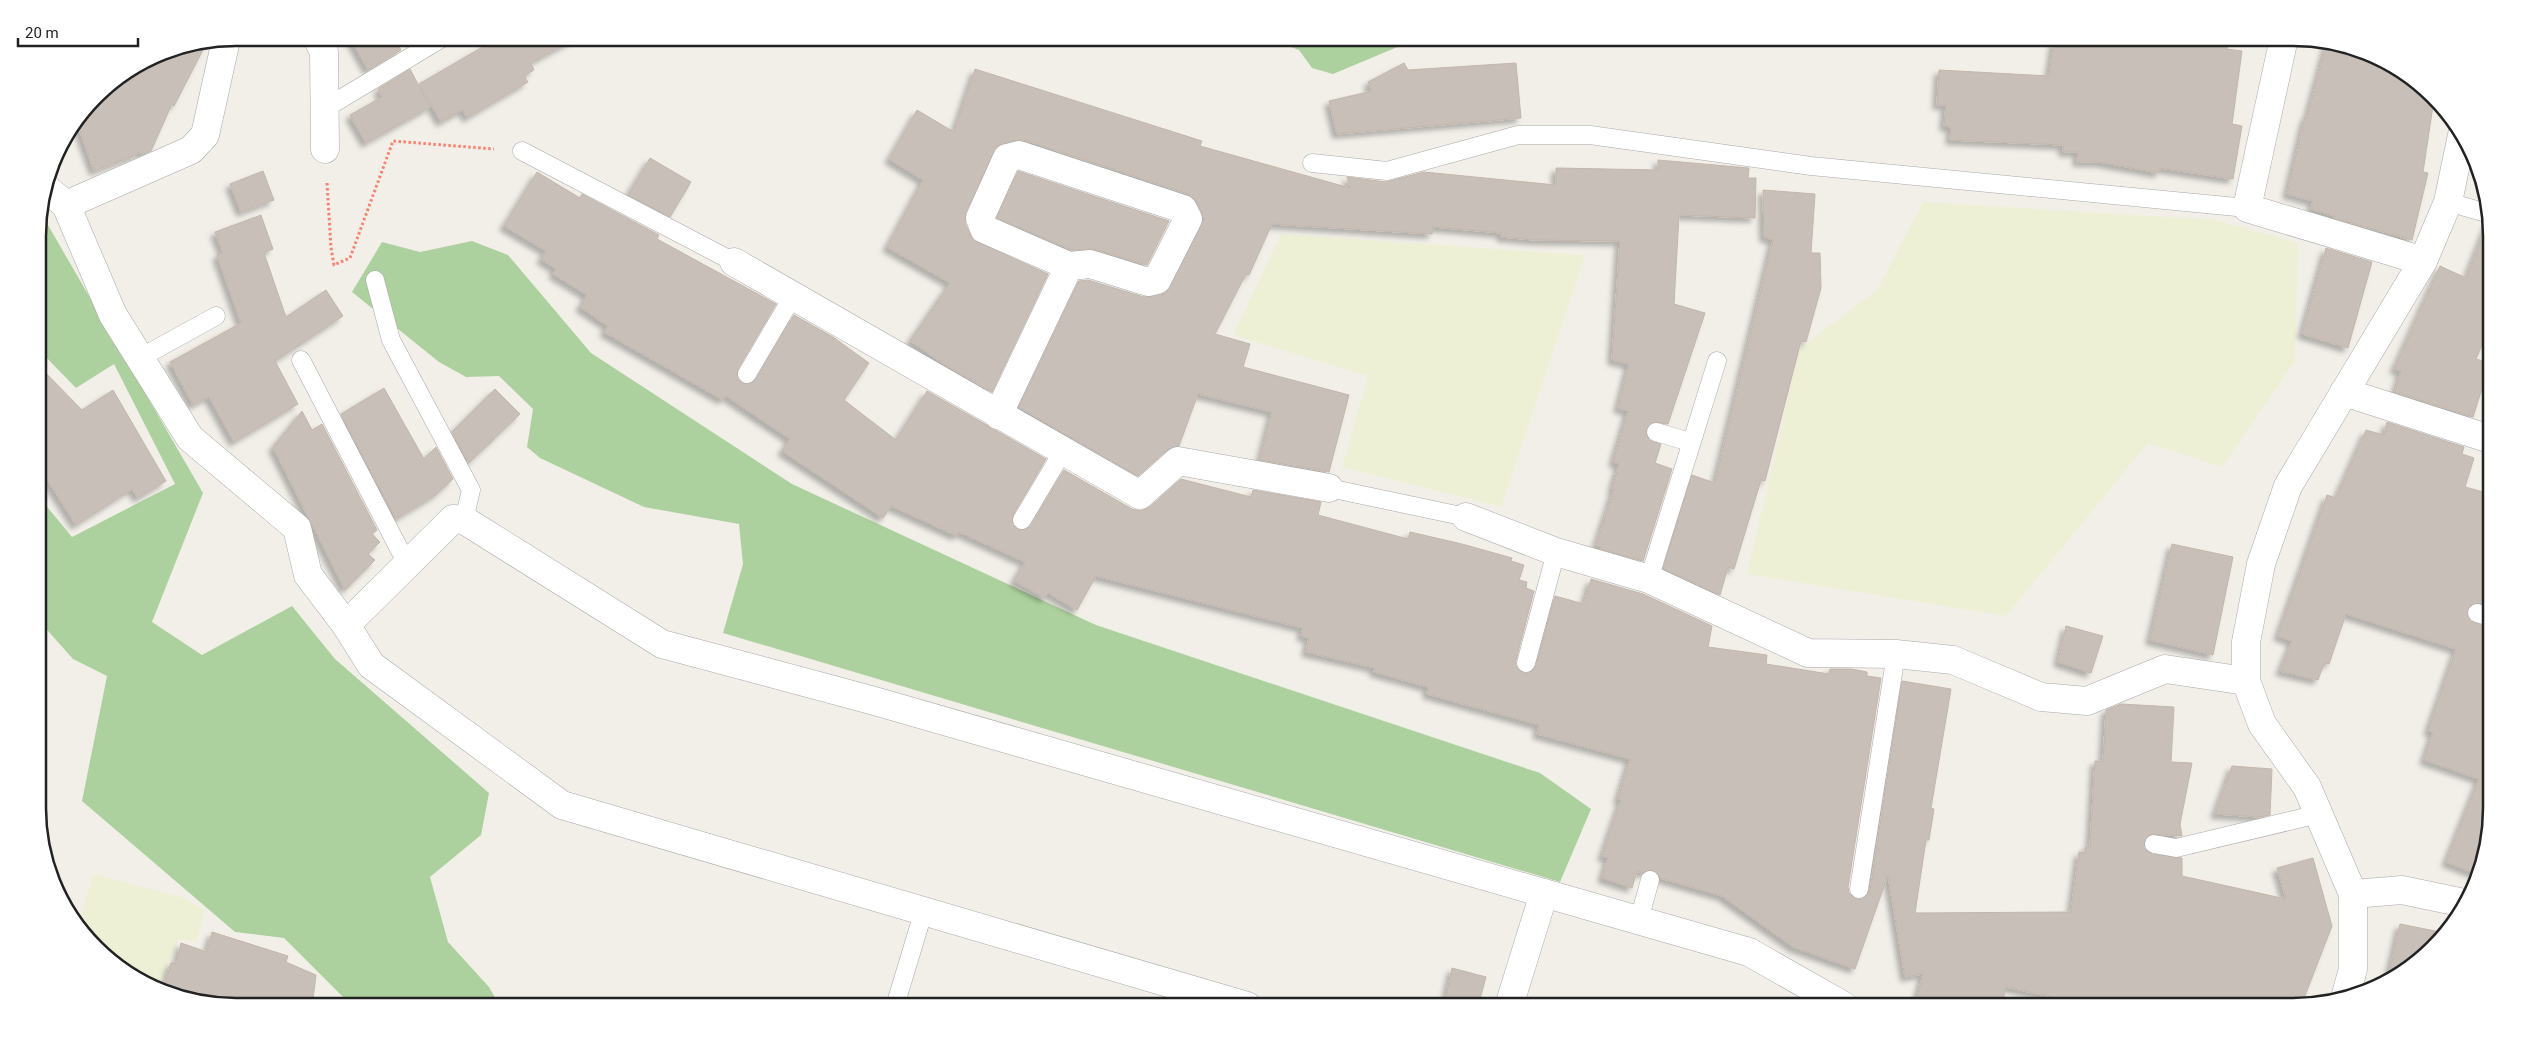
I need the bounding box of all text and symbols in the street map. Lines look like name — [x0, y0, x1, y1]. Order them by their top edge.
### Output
scale bar — [18, 15, 138, 47]
text: 20 m — [25, 24, 59, 42]

